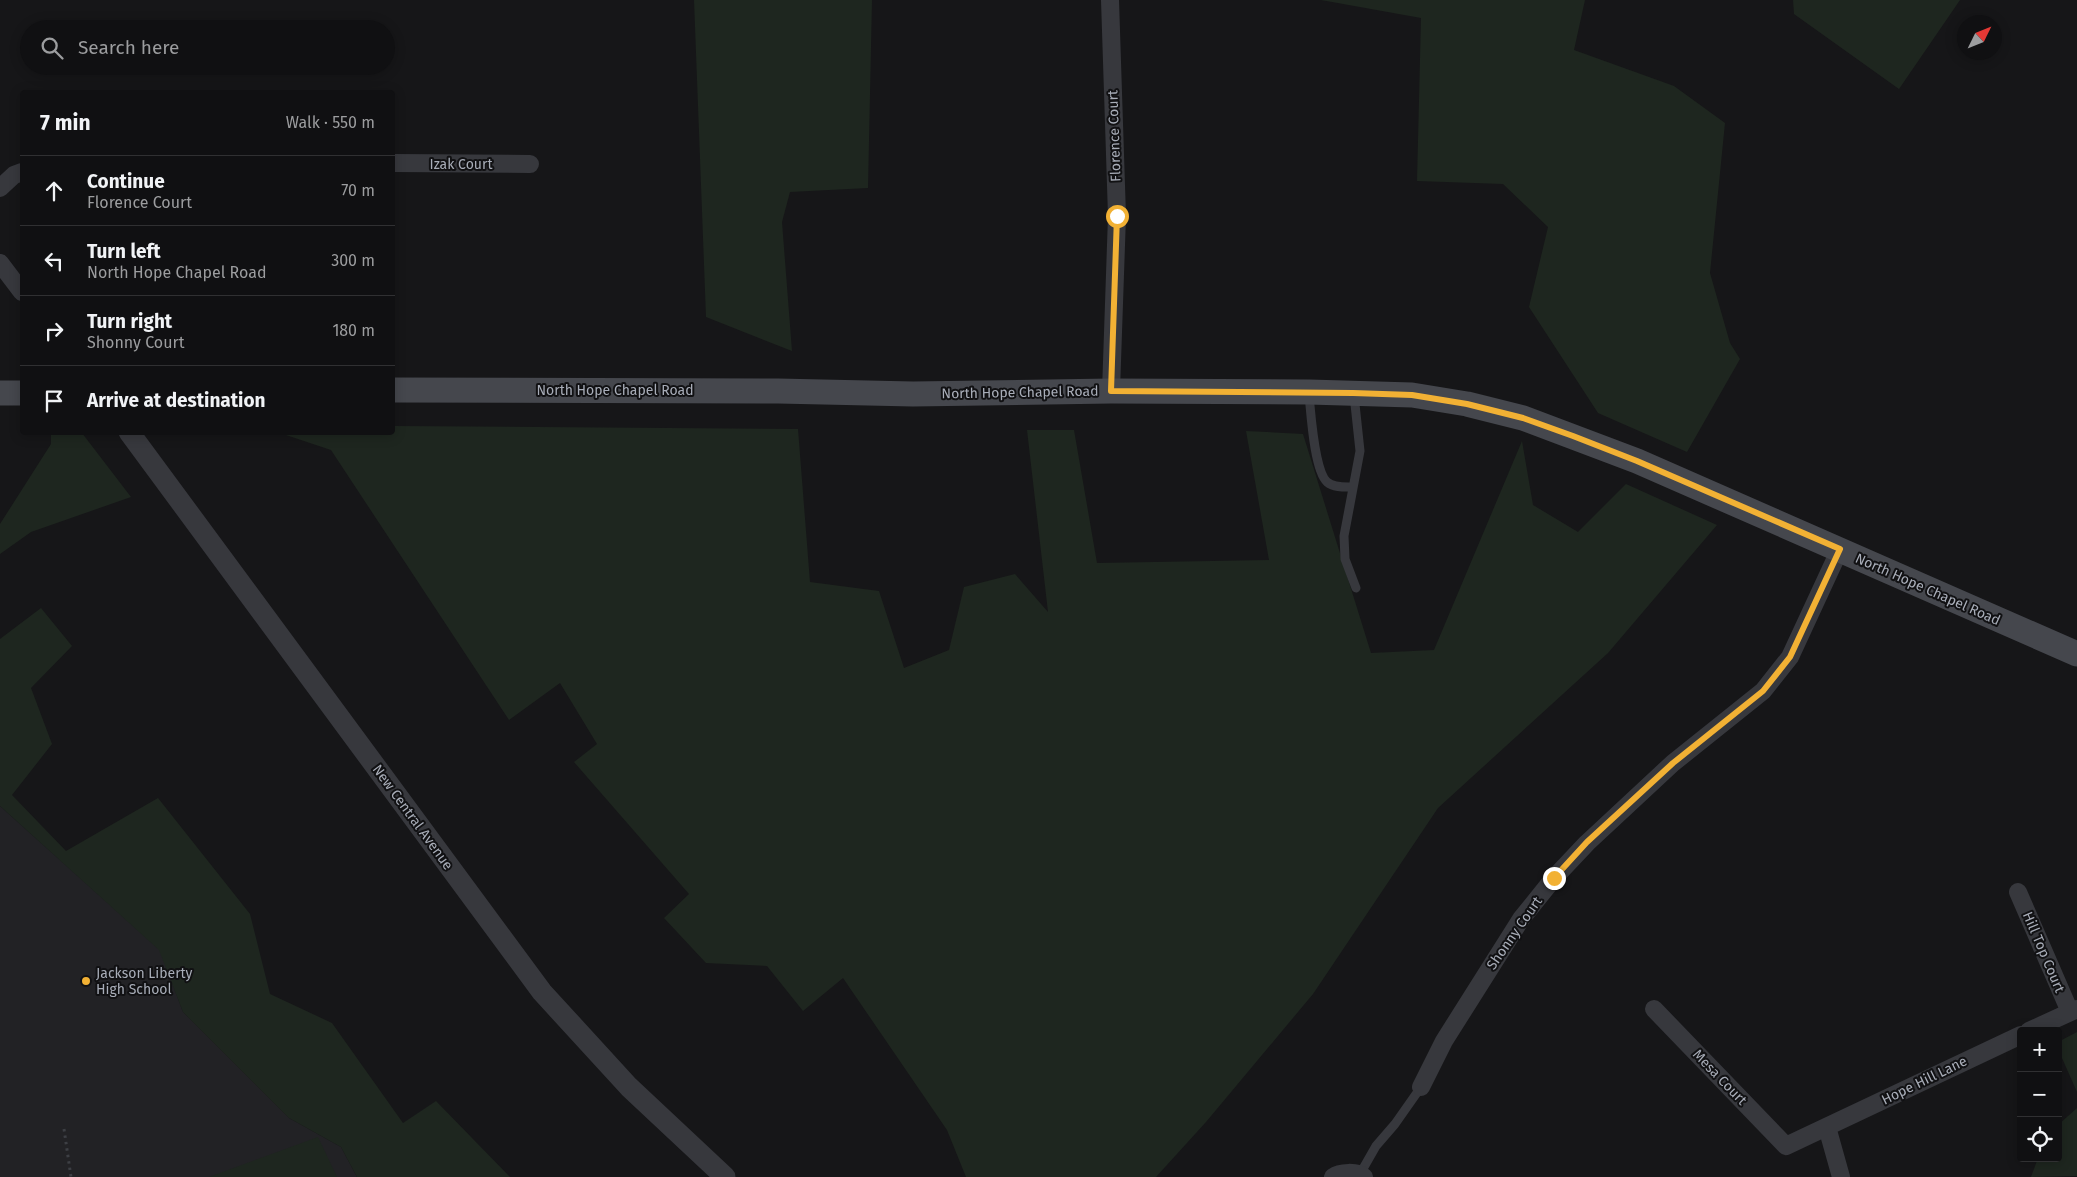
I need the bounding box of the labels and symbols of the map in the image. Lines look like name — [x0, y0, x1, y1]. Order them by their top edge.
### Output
north arrow — [1957, 15, 2002, 60]
street label: Florence Court — [1104, 89, 1125, 182]
street label: Izak Court — [430, 156, 493, 173]
route start — [1106, 205, 1129, 228]
street label: North Hope Chapel Road — [536, 382, 694, 399]
street label: North Hope Chapel Road — [941, 383, 1099, 402]
street label: North Hope Chapel Road — [1853, 550, 2003, 629]
street label: New Central Avenue — [369, 761, 457, 873]
route end — [1543, 867, 1566, 890]
street label: Shonny Court — [1483, 893, 1546, 973]
street label: Hill Top Court — [2019, 909, 2069, 996]
place label: Jackson Liberty High School — [96, 965, 193, 998]
marker: Jackson Liberty High School — [80, 975, 92, 987]
street label: Mesa Court — [1689, 1046, 1751, 1109]
street label: Hope Hill Lane — [1879, 1052, 1970, 1108]

